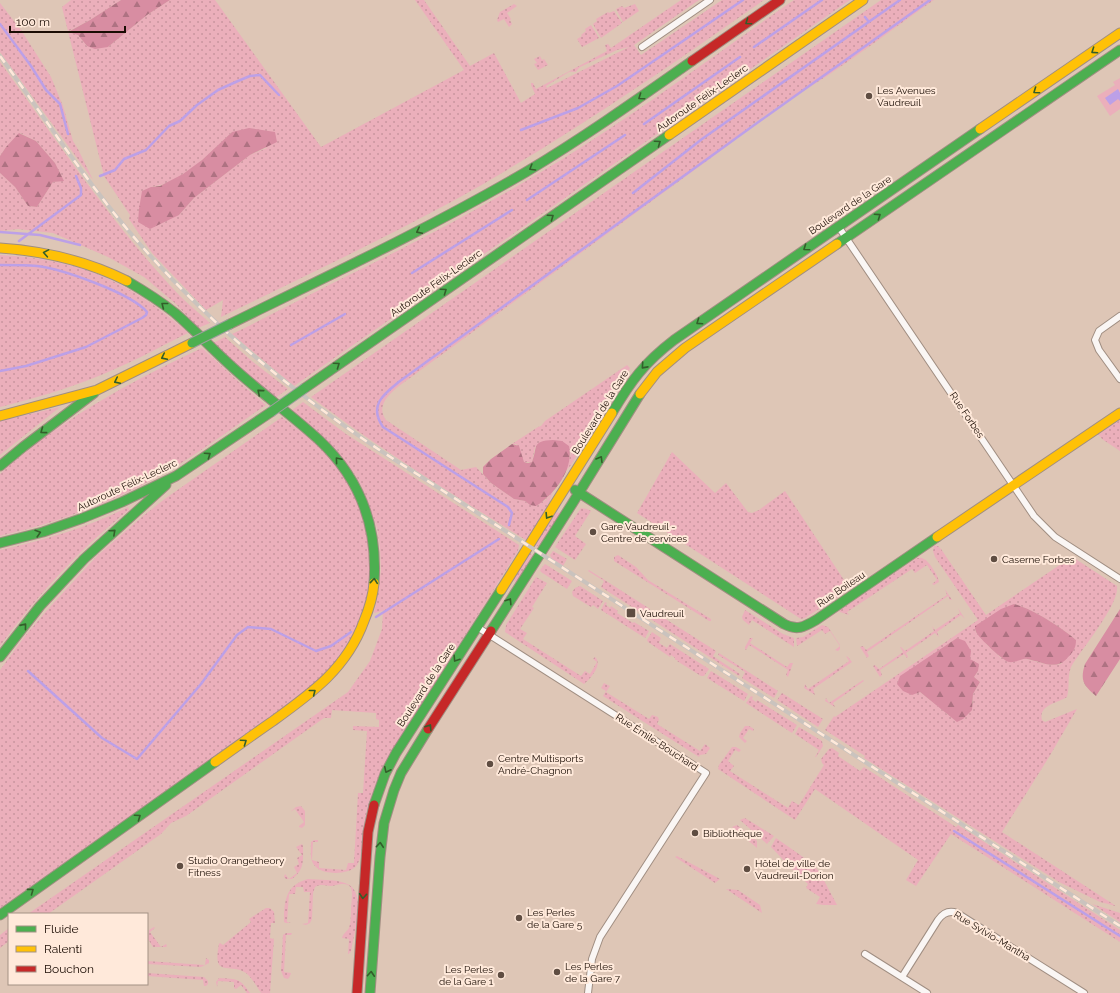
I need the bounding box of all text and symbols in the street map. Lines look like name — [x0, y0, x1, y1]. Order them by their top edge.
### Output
scale bar — [10, 8, 125, 34]
text: 100 m — [16, 15, 50, 29]
one-way arrow — [745, 17, 752, 24]
one-way arrow — [1091, 46, 1098, 54]
street label: Autoroute Félix-Leclerc — [654, 62, 750, 134]
place label: Les Avenues Vaudreuil — [877, 85, 936, 108]
one-way arrow — [1033, 86, 1040, 94]
marker: Les Avenues Vaudreuil — [864, 91, 874, 101]
one-way arrow — [638, 92, 645, 100]
one-way arrow — [653, 141, 660, 148]
one-way arrow — [529, 163, 536, 170]
street label: Boulevard de la Gare — [807, 173, 893, 237]
one-way arrow — [874, 213, 881, 221]
one-way arrow — [547, 214, 554, 222]
one-way arrow — [416, 226, 423, 234]
one-way arrow — [803, 243, 810, 251]
street label: Autoroute Félix-Leclerc — [388, 247, 484, 319]
one-way arrow — [43, 249, 49, 258]
one-way arrow — [440, 288, 447, 296]
one-way arrow — [162, 303, 169, 310]
one-way arrow — [696, 317, 703, 325]
one-way arrow — [161, 352, 169, 360]
one-way arrow — [642, 361, 649, 368]
one-way arrow — [333, 363, 340, 370]
street label: Boulevard de la Gare — [570, 368, 630, 456]
one-way arrow — [114, 376, 121, 383]
one-way arrow — [258, 390, 265, 397]
street label: Rue Forbes — [948, 390, 986, 440]
one-way arrow — [40, 427, 47, 434]
one-way arrow — [204, 452, 211, 460]
one-way arrow — [595, 456, 602, 463]
street label: Autoroute Félix-Leclerc — [75, 457, 179, 513]
one-way arrow — [335, 457, 342, 464]
one-way arrow — [545, 512, 553, 519]
place label: Gare Vaudreuil - Centre de services — [601, 521, 687, 544]
marker: Gare Vaudreuil - Centre de services — [588, 527, 598, 537]
one-way arrow — [34, 529, 41, 538]
one-way arrow — [108, 529, 116, 536]
marker: Caserne Forbes — [989, 554, 999, 564]
place label: Caserne Forbes — [1002, 554, 1075, 565]
street label: Rue Boileau — [815, 569, 867, 609]
one-way arrow — [369, 578, 378, 584]
one-way arrow — [504, 598, 512, 605]
marker: Vaudreuil — [625, 607, 637, 619]
place label: Vaudreuil — [640, 608, 684, 619]
one-way arrow — [19, 624, 26, 631]
street label: Boulevard de la Gare — [395, 641, 457, 729]
one-way arrow — [454, 655, 461, 662]
one-way arrow — [309, 690, 316, 697]
street label: Rue Émile-Bouchard — [614, 711, 700, 773]
one-way arrow — [424, 724, 432, 731]
one-way arrow — [240, 739, 247, 747]
place label: Centre Multisports André-Chagnon — [498, 753, 583, 776]
marker: Centre Multisports André-Chagnon — [485, 759, 495, 769]
one-way arrow — [384, 765, 392, 773]
one-way arrow — [133, 815, 140, 822]
marker: Bibliothèque — [690, 828, 700, 838]
place label: Bibliothèque — [703, 828, 762, 839]
one-way arrow — [375, 842, 384, 848]
place label: Studio Orangetheory Fitness — [188, 855, 285, 878]
place label: Hôtel de ville de Vaudreuil-Dorion — [755, 858, 834, 881]
marker: Studio Orangetheory Fitness — [175, 861, 185, 871]
marker: Hôtel de ville de Vaudreuil-Dorion — [742, 864, 752, 874]
one-way arrow — [27, 889, 34, 896]
one-way arrow — [358, 893, 367, 899]
place label: Les Perles de la Gare 5 — [527, 907, 583, 930]
street label: Rue Sylvio-Mantha — [952, 909, 1032, 963]
legend — [8, 913, 148, 985]
marker: Les Perles de la Gare 5 — [514, 913, 524, 923]
text: Fluide — [44, 922, 79, 936]
text: Ralenti — [44, 942, 82, 956]
place label: Les Perles de la Gare 7 — [565, 961, 621, 984]
text: Bouchon — [44, 962, 94, 976]
place label: Les Perles de la Gare 1 — [439, 964, 494, 987]
marker: Les Perles de la Gare 7 — [552, 967, 562, 977]
marker: Les Perles de la Gare 1 — [496, 970, 506, 980]
one-way arrow — [367, 971, 376, 977]

